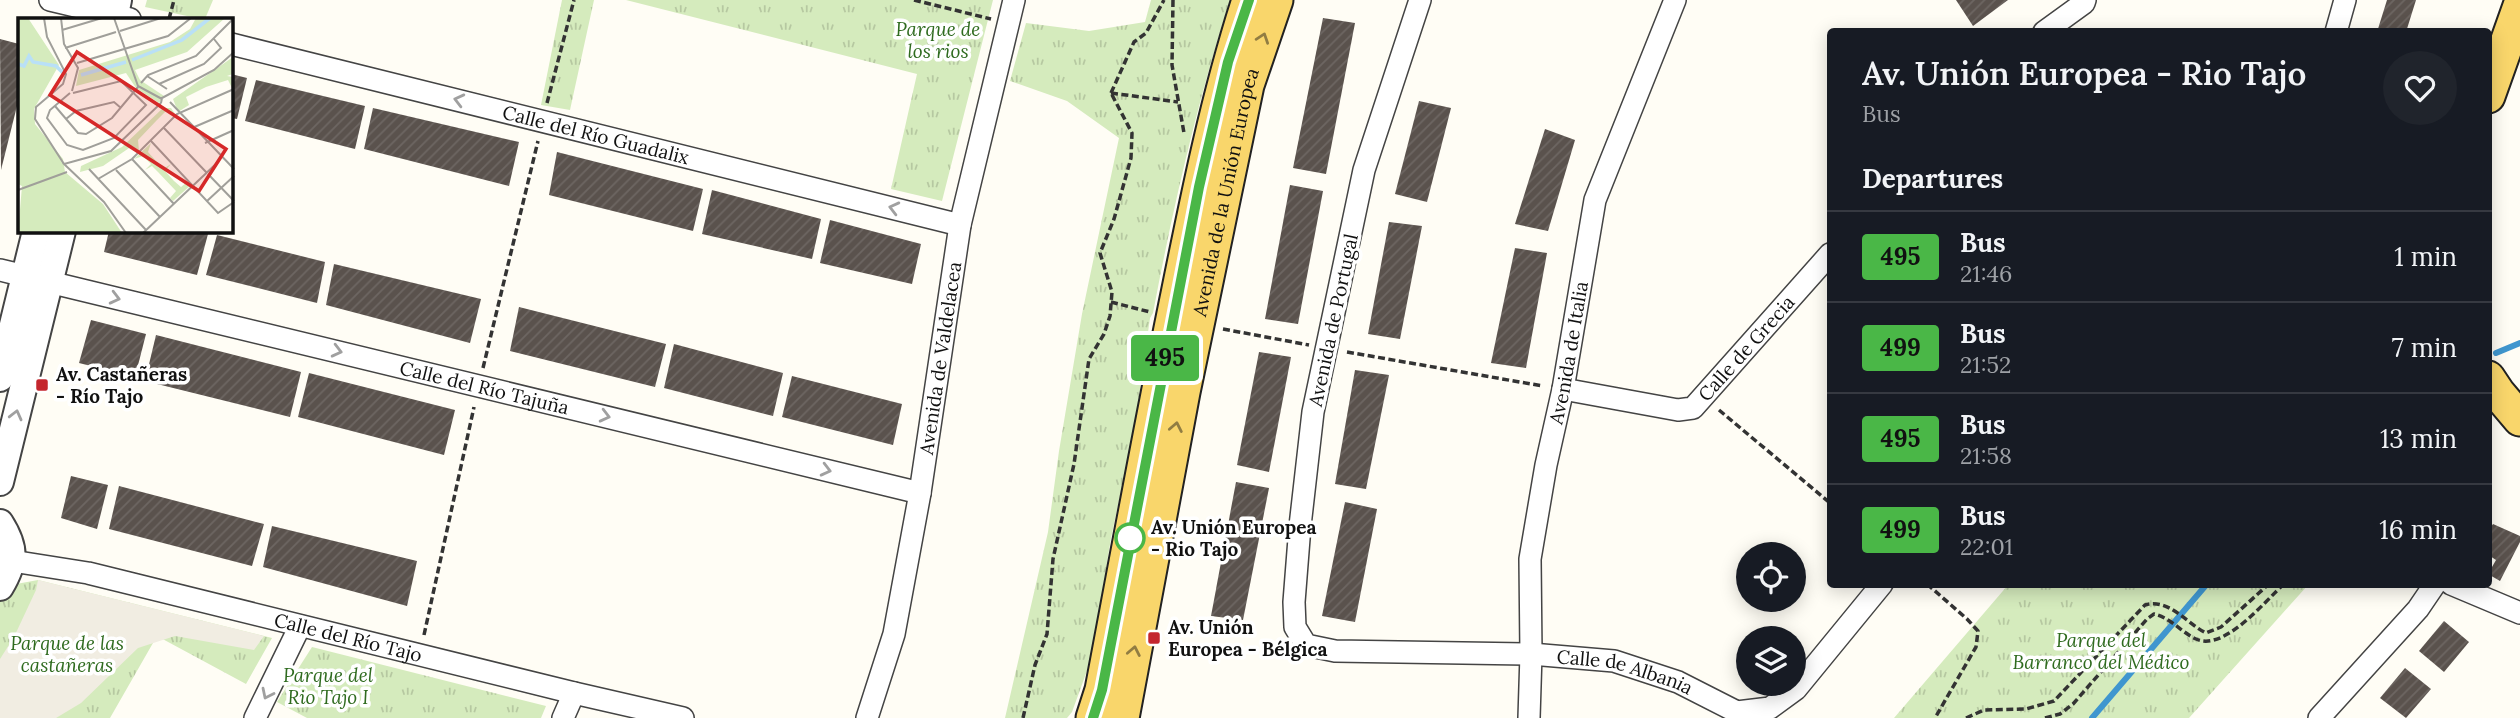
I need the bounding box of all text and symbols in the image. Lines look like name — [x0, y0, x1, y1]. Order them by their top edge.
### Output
park label: Parque de los rios — [896, 17, 980, 63]
inset map — [18, 18, 233, 233]
one-way arrow — [1255, 33, 1269, 45]
button: heart — [2383, 51, 2457, 125]
text: Av. Unión Europea - Rio Tajo — [1862, 52, 2307, 94]
street label: Avenida de la Unión Europea — [1187, 64, 1264, 320]
one-way arrow — [453, 94, 465, 108]
text: Bus — [1862, 99, 1901, 128]
street label: Calle del Río Guadalix — [500, 100, 692, 169]
text: Departures — [1862, 162, 2003, 195]
one-way arrow — [888, 202, 900, 216]
text: Bus — [1960, 226, 2006, 259]
street label: Avenida de Portugal — [1303, 231, 1363, 410]
text: 1 min — [2394, 240, 2457, 273]
text: 495 — [1881, 241, 1920, 272]
text: 21:46 — [1960, 259, 2012, 288]
street label: Avenida de Valdelacea — [914, 260, 966, 457]
street label: Avenida de Italia — [1543, 279, 1593, 427]
one-way arrow — [109, 290, 121, 304]
street label: Calle de Grecia — [1693, 290, 1800, 406]
text: Bus — [1960, 317, 2006, 350]
text: 7 min — [2392, 331, 2457, 364]
text: 499 — [1880, 332, 1921, 363]
line badge: 495 — [1125, 335, 1205, 381]
text: 495 — [1145, 342, 1185, 373]
one-way arrow — [331, 343, 343, 357]
text: 21:52 — [1960, 350, 2011, 379]
street label: Calle del Río Tajuña — [397, 355, 572, 420]
place label: Av. Castañeras - Río Tajo — [56, 362, 187, 408]
marker: Av. Castañeras - Río Tajo — [34, 377, 50, 393]
one-way arrow — [599, 408, 611, 422]
text: Bus — [1960, 408, 2006, 441]
one-way arrow — [8, 410, 22, 422]
one-way arrow — [1168, 421, 1183, 433]
text: 13 min — [2380, 422, 2457, 455]
text: 495 — [1881, 423, 1920, 454]
text: 21:58 — [1960, 441, 2012, 470]
one-way arrow — [820, 462, 832, 476]
text: Bus — [1960, 499, 2006, 532]
text: 16 min — [2379, 513, 2457, 546]
text: 499 — [1880, 514, 1921, 545]
place label: Av. Unión Europea - Rio Tajo — [1151, 515, 1316, 561]
marker: Av. Unión Europea - Rio Tajo — [1115, 523, 1145, 553]
text: 22:01 — [1960, 532, 2013, 561]
map controls — [1736, 542, 1806, 696]
button: locate — [1736, 542, 1806, 612]
street label: Calle del Río Tajo — [272, 607, 425, 667]
place label: Av. Unión Europea - Bélgica — [1168, 615, 1327, 661]
button: layers — [1736, 626, 1806, 696]
park label: Parque del Barranco del Médico — [2013, 628, 2190, 674]
marker: Av. Unión Europea - Bélgica — [1146, 630, 1162, 646]
park label: Parque de las castañeras — [10, 631, 124, 677]
street label: Calle de Albania — [1556, 644, 1697, 700]
one-way arrow — [1126, 645, 1141, 657]
park label: Parque del Rio Tajo I — [283, 663, 374, 709]
one-way arrow — [261, 687, 275, 699]

